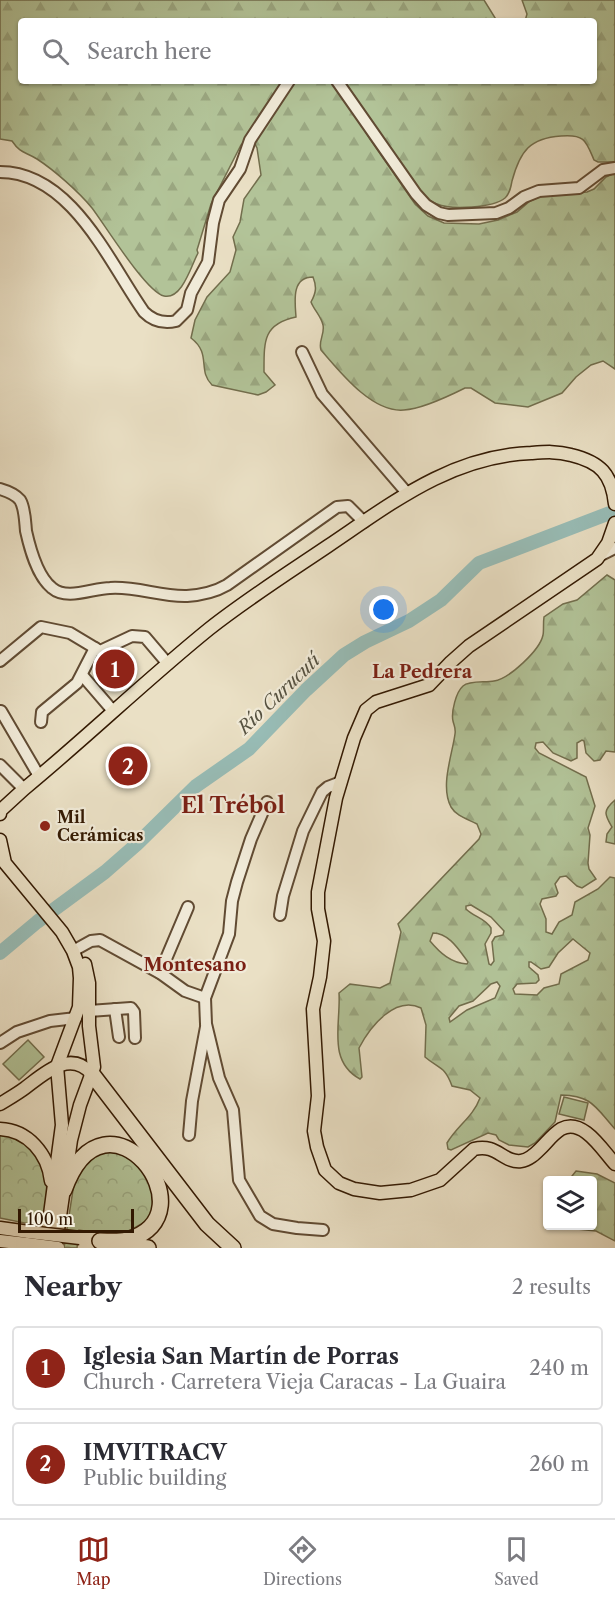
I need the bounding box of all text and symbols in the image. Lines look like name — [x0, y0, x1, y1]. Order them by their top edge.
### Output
search box — [18, 18, 597, 84]
icon: search — [39, 35, 72, 68]
text: Search here — [87, 38, 212, 65]
your location — [369, 595, 398, 624]
pin: 1 — [96, 646, 134, 692]
water label: Río Curucutí — [232, 648, 326, 740]
district label: La Pedrera — [372, 661, 473, 683]
pin: 2 — [108, 744, 148, 789]
district label: El Trébol — [181, 792, 285, 819]
place label: Mil Cerámicas — [57, 807, 144, 845]
marker: Mil Cerámicas — [38, 819, 52, 833]
district label: Montesano — [144, 954, 246, 976]
map controls — [543, 1176, 597, 1230]
button: layers — [543, 1176, 597, 1230]
scale bar — [18, 1206, 134, 1234]
text: 100 m — [27, 1209, 73, 1229]
text: Nearby — [24, 1271, 122, 1303]
text: 2 results — [512, 1275, 591, 1299]
text: Iglesia San Martín de Porras — [83, 1343, 399, 1370]
text: 1 — [41, 1356, 50, 1380]
text: 240 m — [529, 1356, 589, 1380]
text: Church · Carretera Vieja Caracas - La Guaira — [83, 1370, 506, 1394]
text: IMVITRACV — [83, 1439, 227, 1466]
text: 2 — [40, 1452, 51, 1476]
text: 260 m — [529, 1452, 589, 1476]
text: Public building — [83, 1466, 226, 1490]
tab: Map — [76, 1533, 111, 1589]
tab: Directions — [263, 1533, 342, 1589]
tab: Saved — [494, 1533, 539, 1589]

